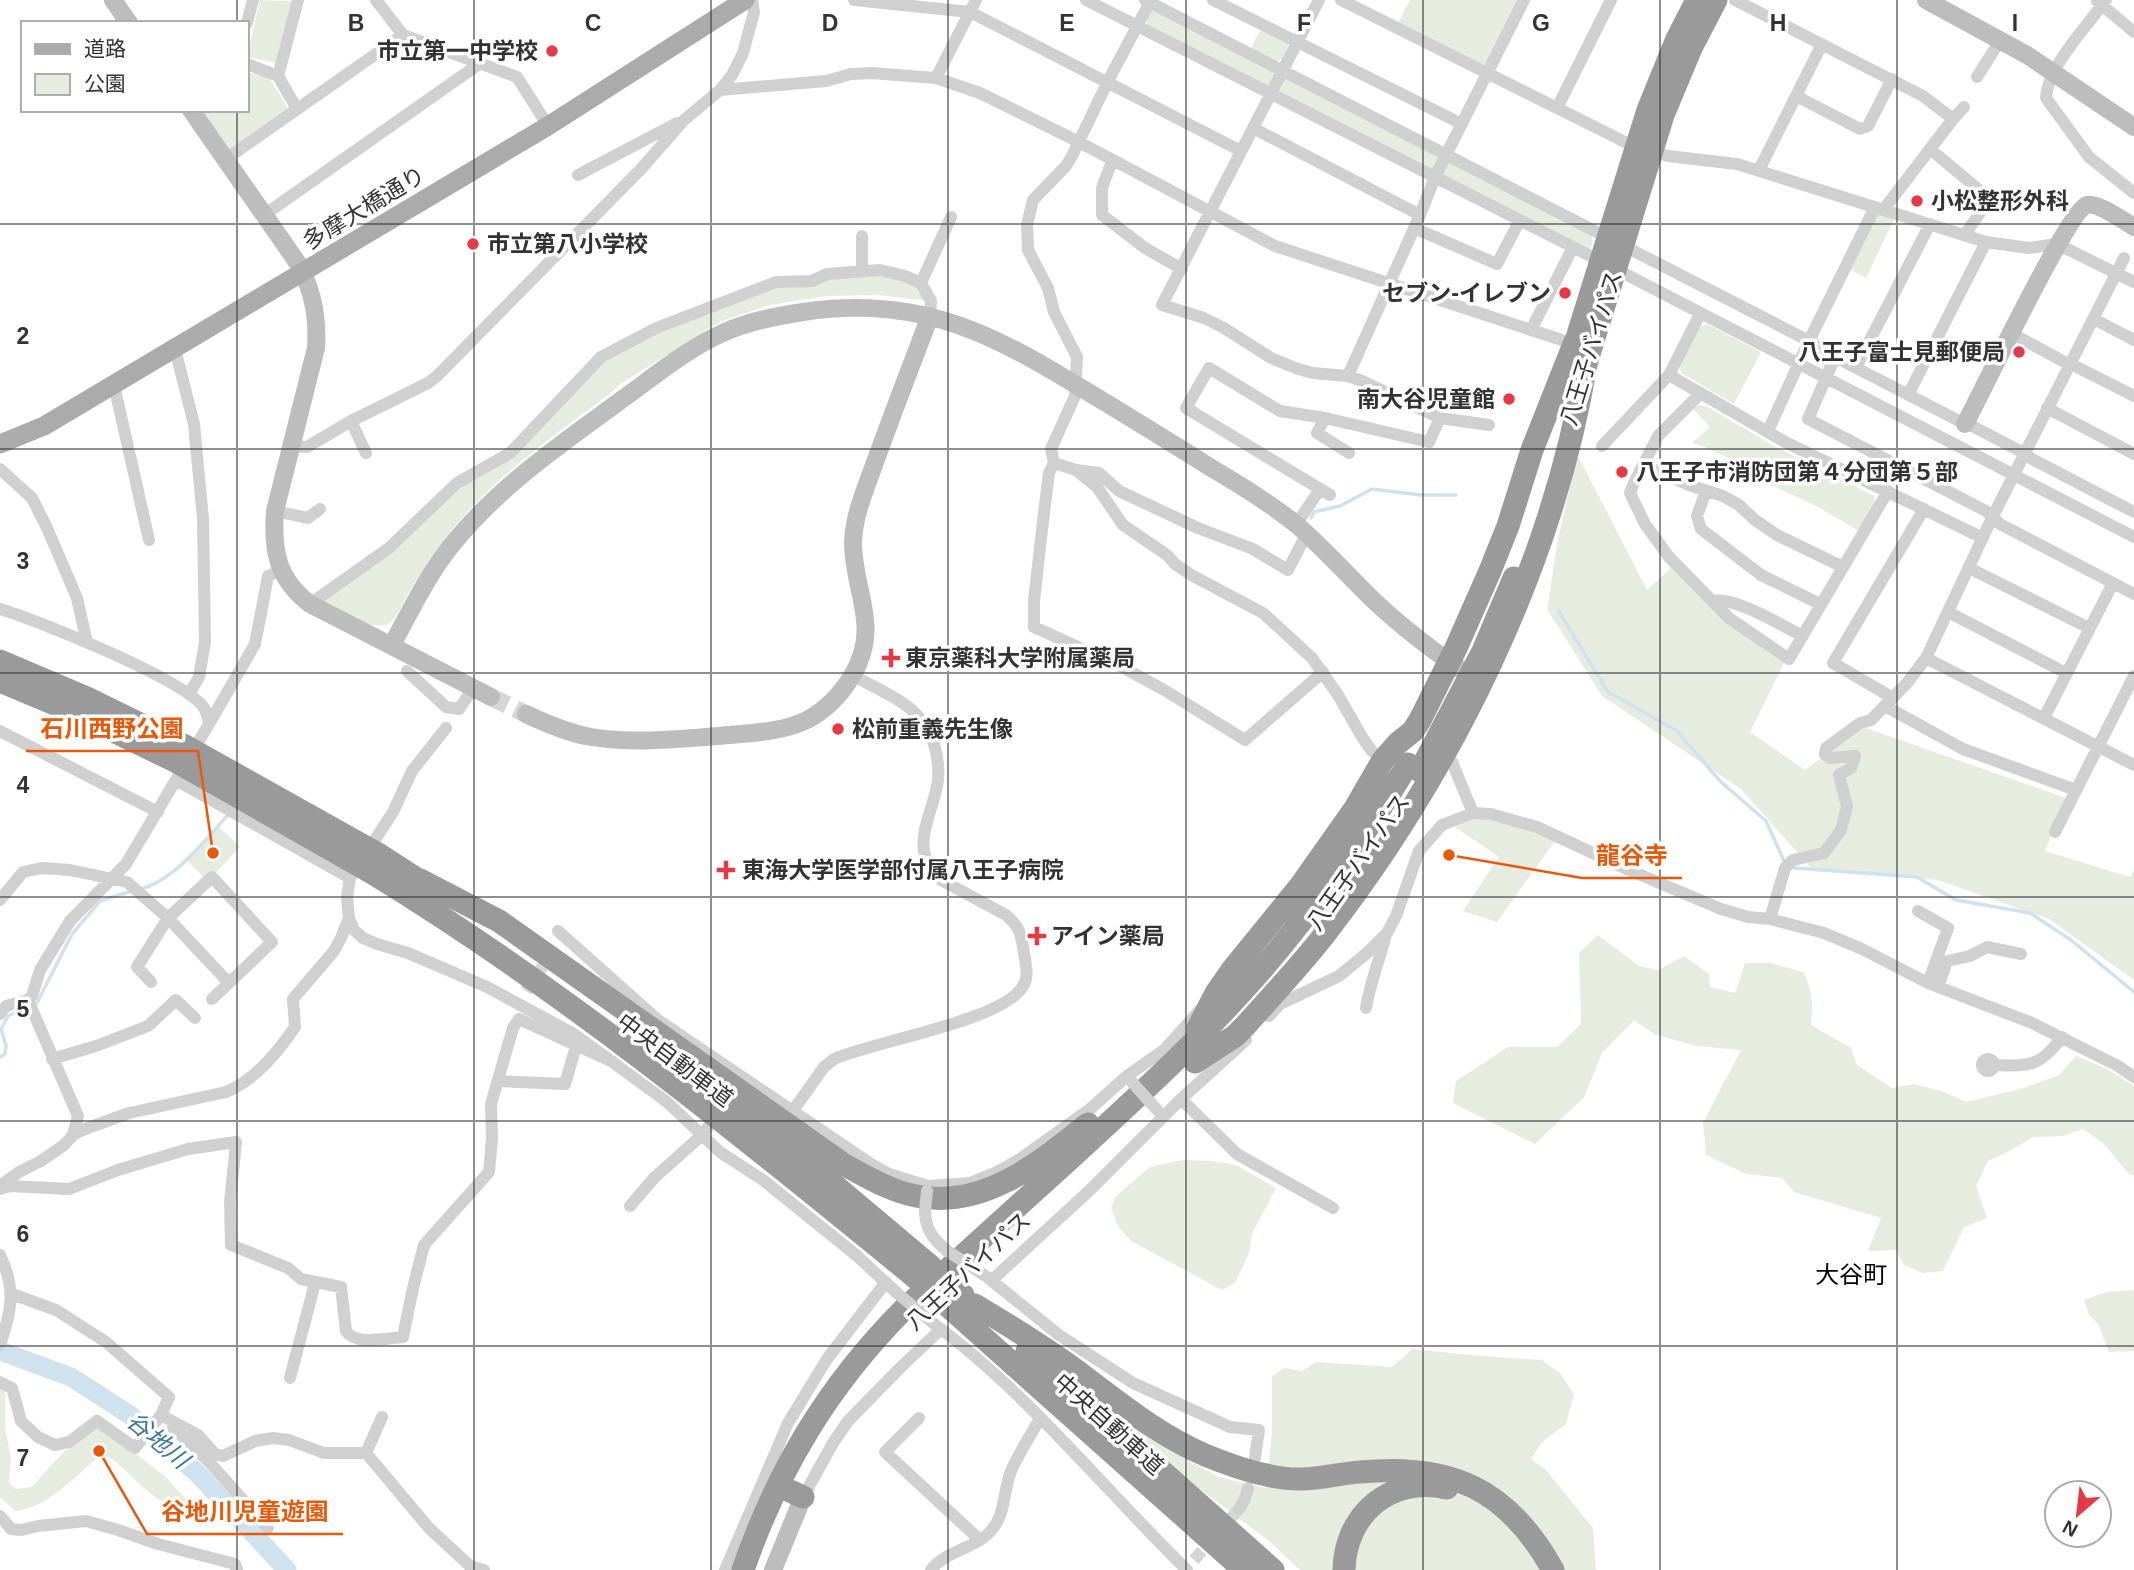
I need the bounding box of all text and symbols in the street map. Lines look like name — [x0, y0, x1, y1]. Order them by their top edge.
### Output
text: B — [348, 10, 364, 36]
text: C — [585, 10, 601, 36]
text: D — [822, 10, 838, 36]
text: E — [1059, 10, 1075, 36]
text: F — [1297, 10, 1311, 36]
text: G — [1532, 10, 1550, 36]
text: H — [1770, 10, 1786, 36]
text: I — [2012, 10, 2018, 36]
legend — [21, 21, 248, 112]
text: 道路 — [84, 37, 126, 60]
place label: 市立第一中学校 — [377, 38, 538, 64]
marker: 市立第一中学校 — [544, 43, 560, 59]
text: 公園 — [84, 72, 126, 95]
street label: 多摩大橋通り — [298, 161, 430, 255]
place label: 小松整形外科 — [1931, 188, 2069, 214]
marker: 小松整形外科 — [1909, 193, 1925, 209]
place label: 市立第八小学校 — [487, 231, 648, 257]
marker: 市立第八小学校 — [465, 236, 481, 252]
street label: 八王子バイパス — [1555, 267, 1627, 429]
place label: セブン-イレブン — [1382, 280, 1551, 306]
marker: セブン-イレブン — [1557, 285, 1573, 301]
text: 2 — [17, 323, 29, 349]
place label: 八王子富士見郵便局 — [1798, 339, 2005, 365]
marker: 八王子富士見郵便局 — [2011, 344, 2027, 360]
place label: 南大谷児童館 — [1357, 386, 1495, 412]
marker: 南大谷児童館 — [1501, 391, 1517, 407]
place label: 八王子市消防団第４分団第５部 — [1636, 459, 1958, 485]
marker: 八王子市消防団第４分団第５部 — [1614, 464, 1630, 480]
text: 3 — [17, 548, 29, 574]
place label: 東京薬科大学附属薬局 — [905, 645, 1135, 671]
marker: 東京薬科大学附属薬局 — [883, 650, 899, 666]
callout: 石川西野公園 — [26, 706, 198, 751]
text: 石川西野公園 — [40, 715, 184, 742]
place label: 松前重義先生像 — [852, 716, 1013, 742]
marker: 松前重義先生像 — [830, 721, 846, 737]
text: 4 — [17, 772, 30, 798]
street label: 八王子バイパス — [1301, 789, 1415, 935]
callout: 龍谷寺 — [1582, 833, 1682, 878]
text: 龍谷寺 — [1596, 842, 1668, 869]
place label: 東海大学医学部付属八王子病院 — [742, 857, 1064, 883]
marker: 東海大学医学部付属八王子病院 — [716, 860, 736, 880]
place label: アイン薬局 — [1051, 923, 1165, 949]
marker: アイン薬局 — [1029, 928, 1045, 944]
text: 5 — [17, 996, 30, 1022]
street label: 中央自動車道 — [612, 1008, 738, 1112]
street label: 八王子バイパス — [900, 1207, 1036, 1335]
text: 6 — [17, 1221, 29, 1247]
district label: 大谷町 — [1815, 1261, 1887, 1288]
street label: 中央自動車道 — [1049, 1368, 1169, 1480]
water label: 谷地川 — [122, 1407, 197, 1475]
text: 7 — [17, 1445, 29, 1471]
north arrow — [2043, 1479, 2113, 1549]
callout: 谷地川児童遊園 — [147, 1489, 343, 1534]
text: 谷地川児童遊園 — [161, 1498, 329, 1525]
text: N — [2059, 1516, 2081, 1541]

